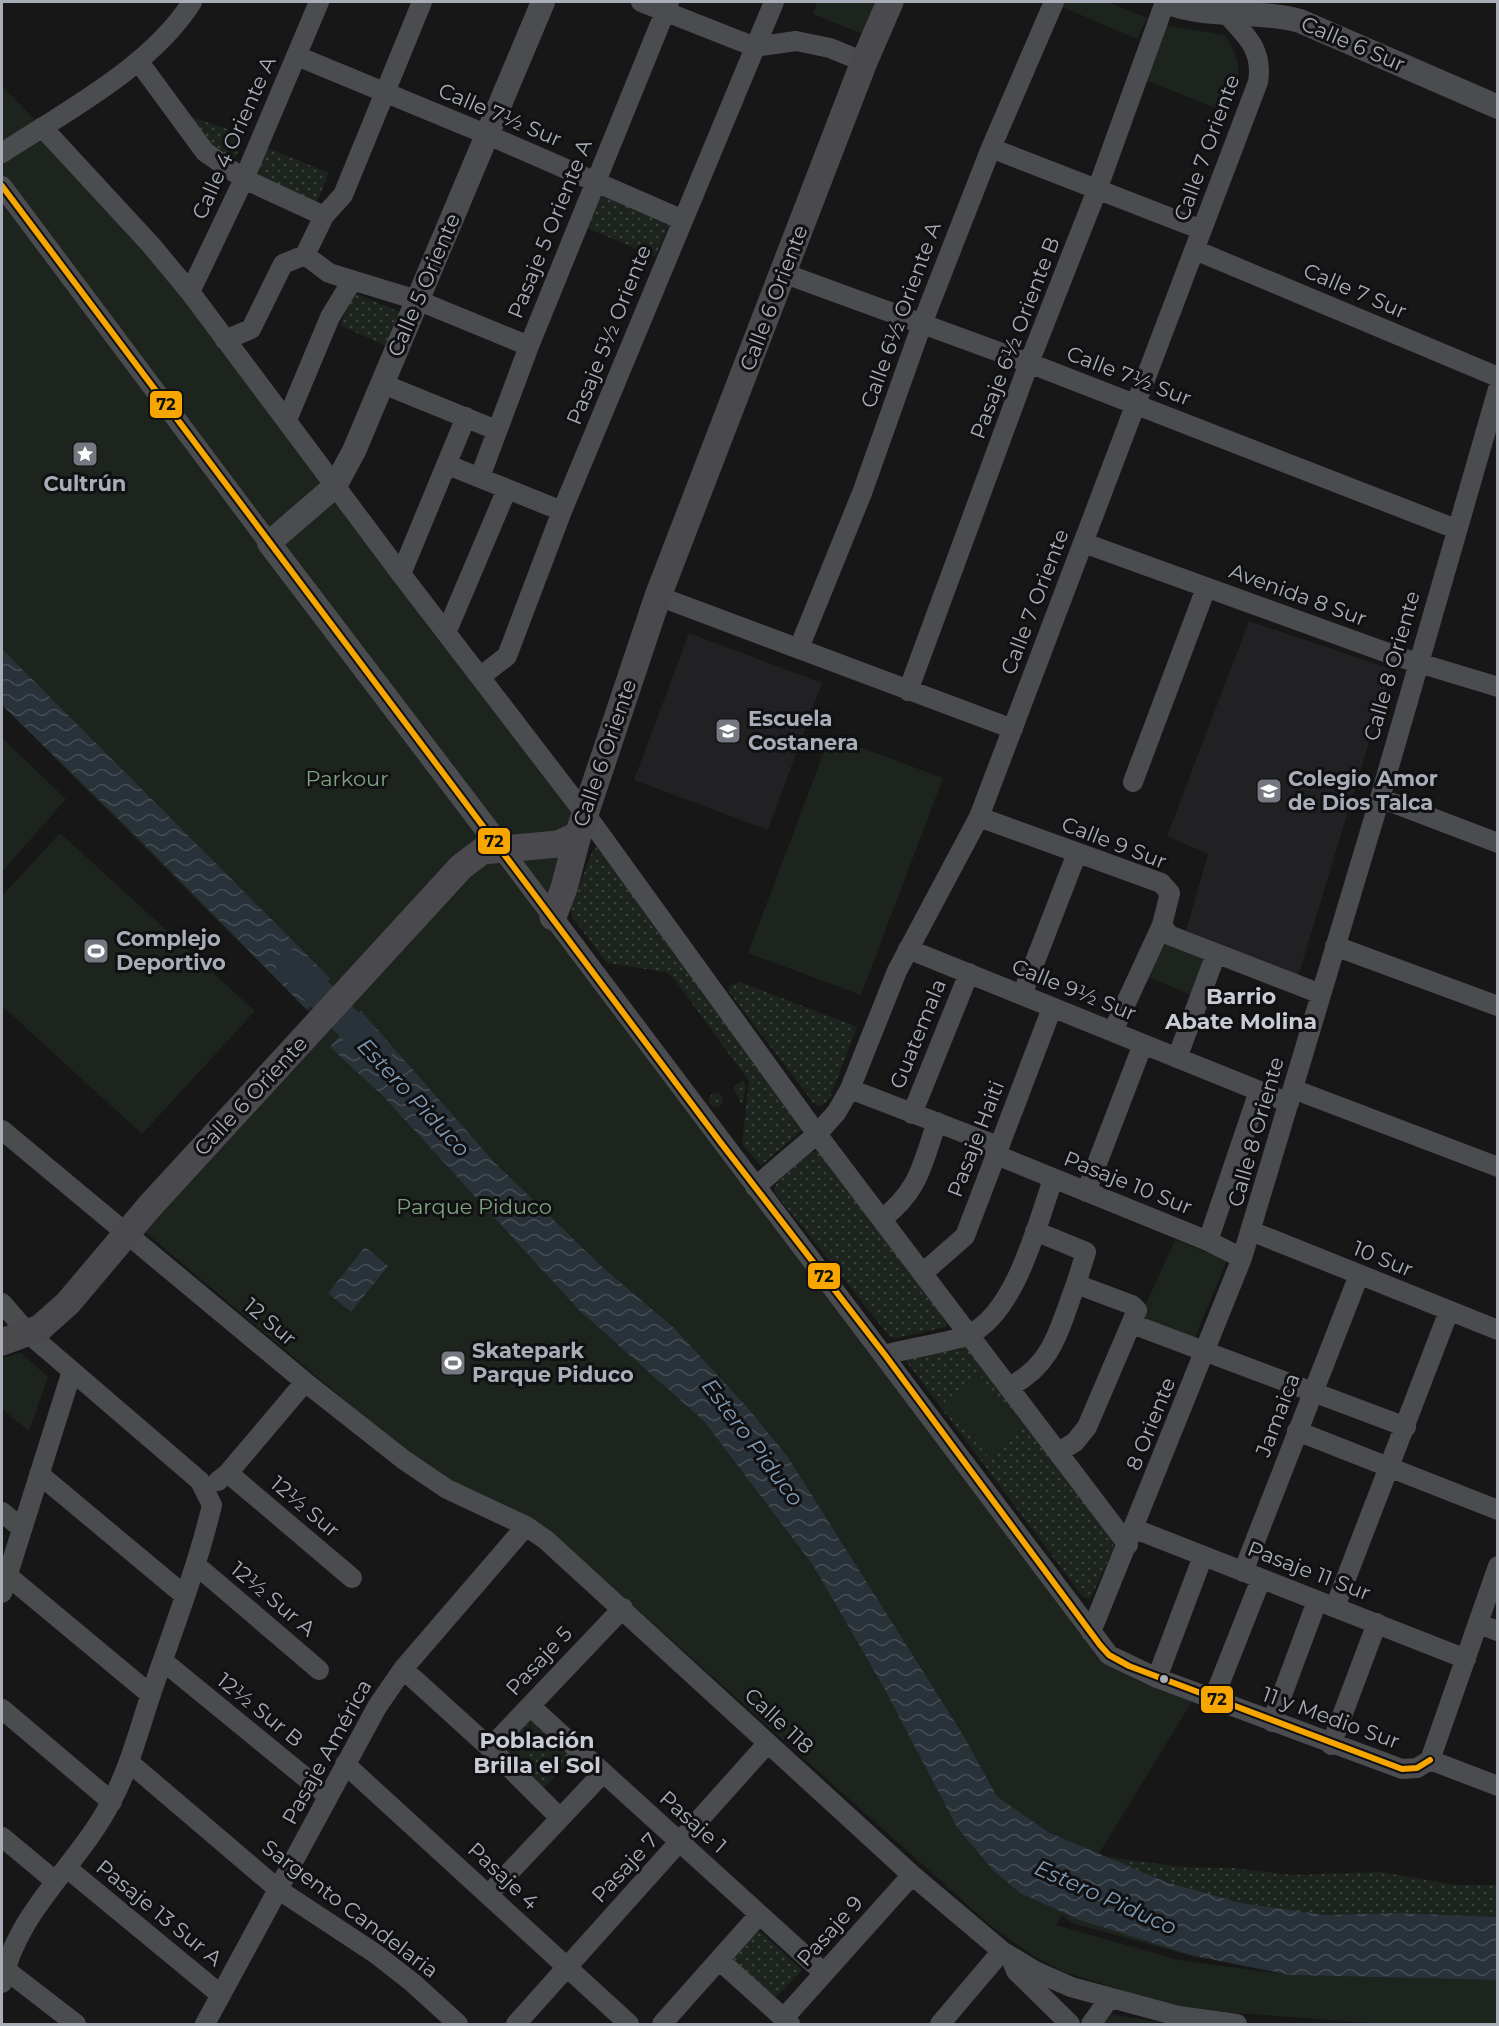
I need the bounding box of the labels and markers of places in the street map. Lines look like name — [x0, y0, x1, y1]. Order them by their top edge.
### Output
place icon: Cultrún — [70, 439, 100, 469]
place label: Cultrún — [44, 471, 126, 496]
place label: Escuela Costanera — [748, 706, 858, 755]
school or university icon: Escuela Costanera — [713, 716, 743, 746]
place label: Colegio Amor de Dios Talca — [1288, 766, 1438, 815]
school or university icon: Colegio Amor de Dios Talca — [1254, 776, 1284, 806]
place label: Complejo Deportivo — [116, 926, 226, 975]
sports icon: Complejo Deportivo — [81, 936, 111, 966]
place label: Skatepark Parque Piduco — [472, 1338, 634, 1387]
sports icon: Skatepark Parque Piduco — [438, 1348, 468, 1378]
unlabelled marker — [1158, 1673, 1170, 1685]

